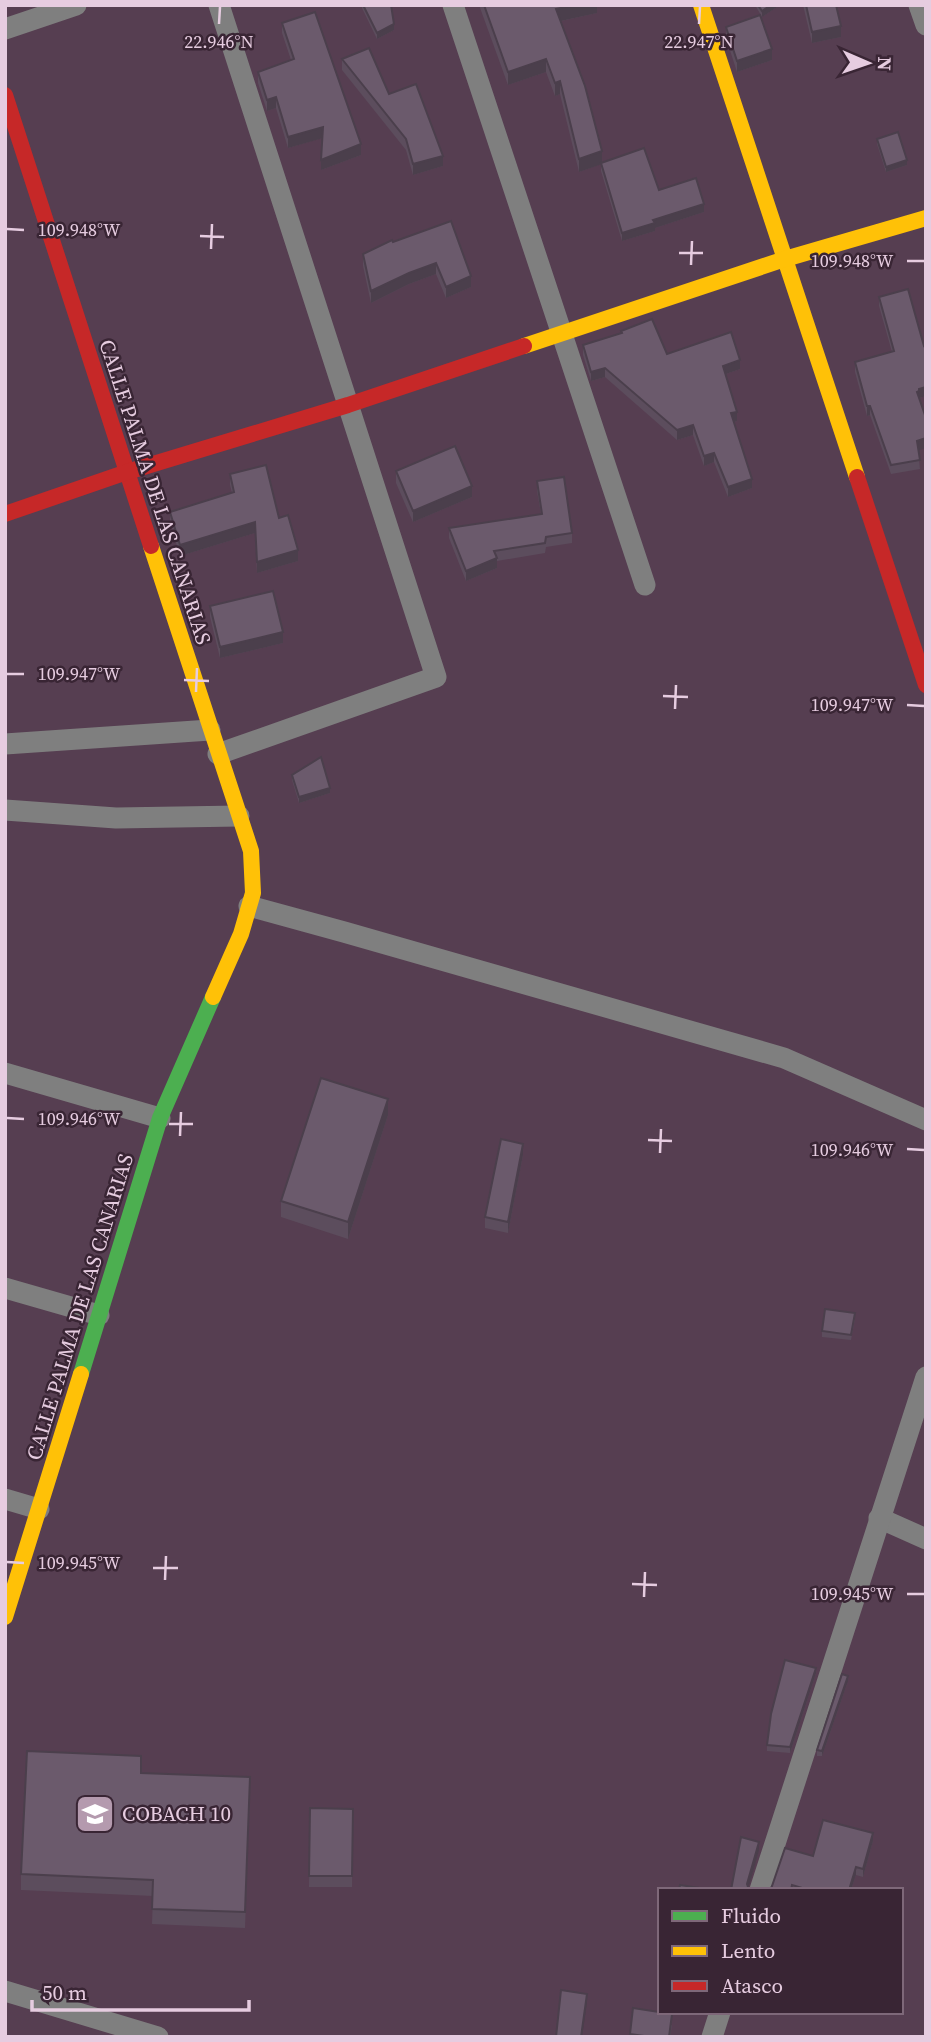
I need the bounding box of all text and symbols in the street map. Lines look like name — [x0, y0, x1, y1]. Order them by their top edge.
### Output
north arrow — [833, 28, 903, 98]
text: 22.946°N — [184, 29, 254, 54]
text: 22.947°N — [664, 29, 734, 54]
text: N — [872, 56, 898, 71]
text: 109.948°W — [38, 217, 121, 242]
text: 109.948°W — [811, 248, 894, 273]
street label: CALLE PALMA DE LAS CANARIAS — [92, 336, 219, 648]
text: 109.947°W — [38, 661, 121, 686]
text: 109.947°W — [811, 692, 894, 717]
text: 109.946°W — [38, 1106, 121, 1131]
text: 109.946°W — [811, 1137, 894, 1162]
street label: CALLE PALMA DE LAS CANARIAS — [19, 1150, 140, 1464]
text: 109.945°W — [38, 1550, 121, 1575]
text: 109.945°W — [811, 1581, 894, 1606]
school or university icon: COBACH 10 — [74, 1793, 116, 1835]
place label: COBACH 10 — [122, 1799, 231, 1828]
legend — [658, 1888, 903, 2014]
text: Fluido — [721, 1901, 781, 1930]
text: Lento — [721, 1936, 775, 1965]
scale bar — [32, 1968, 248, 2012]
text: Atasco — [721, 1971, 783, 2000]
text: 50 m — [42, 1978, 87, 2007]

